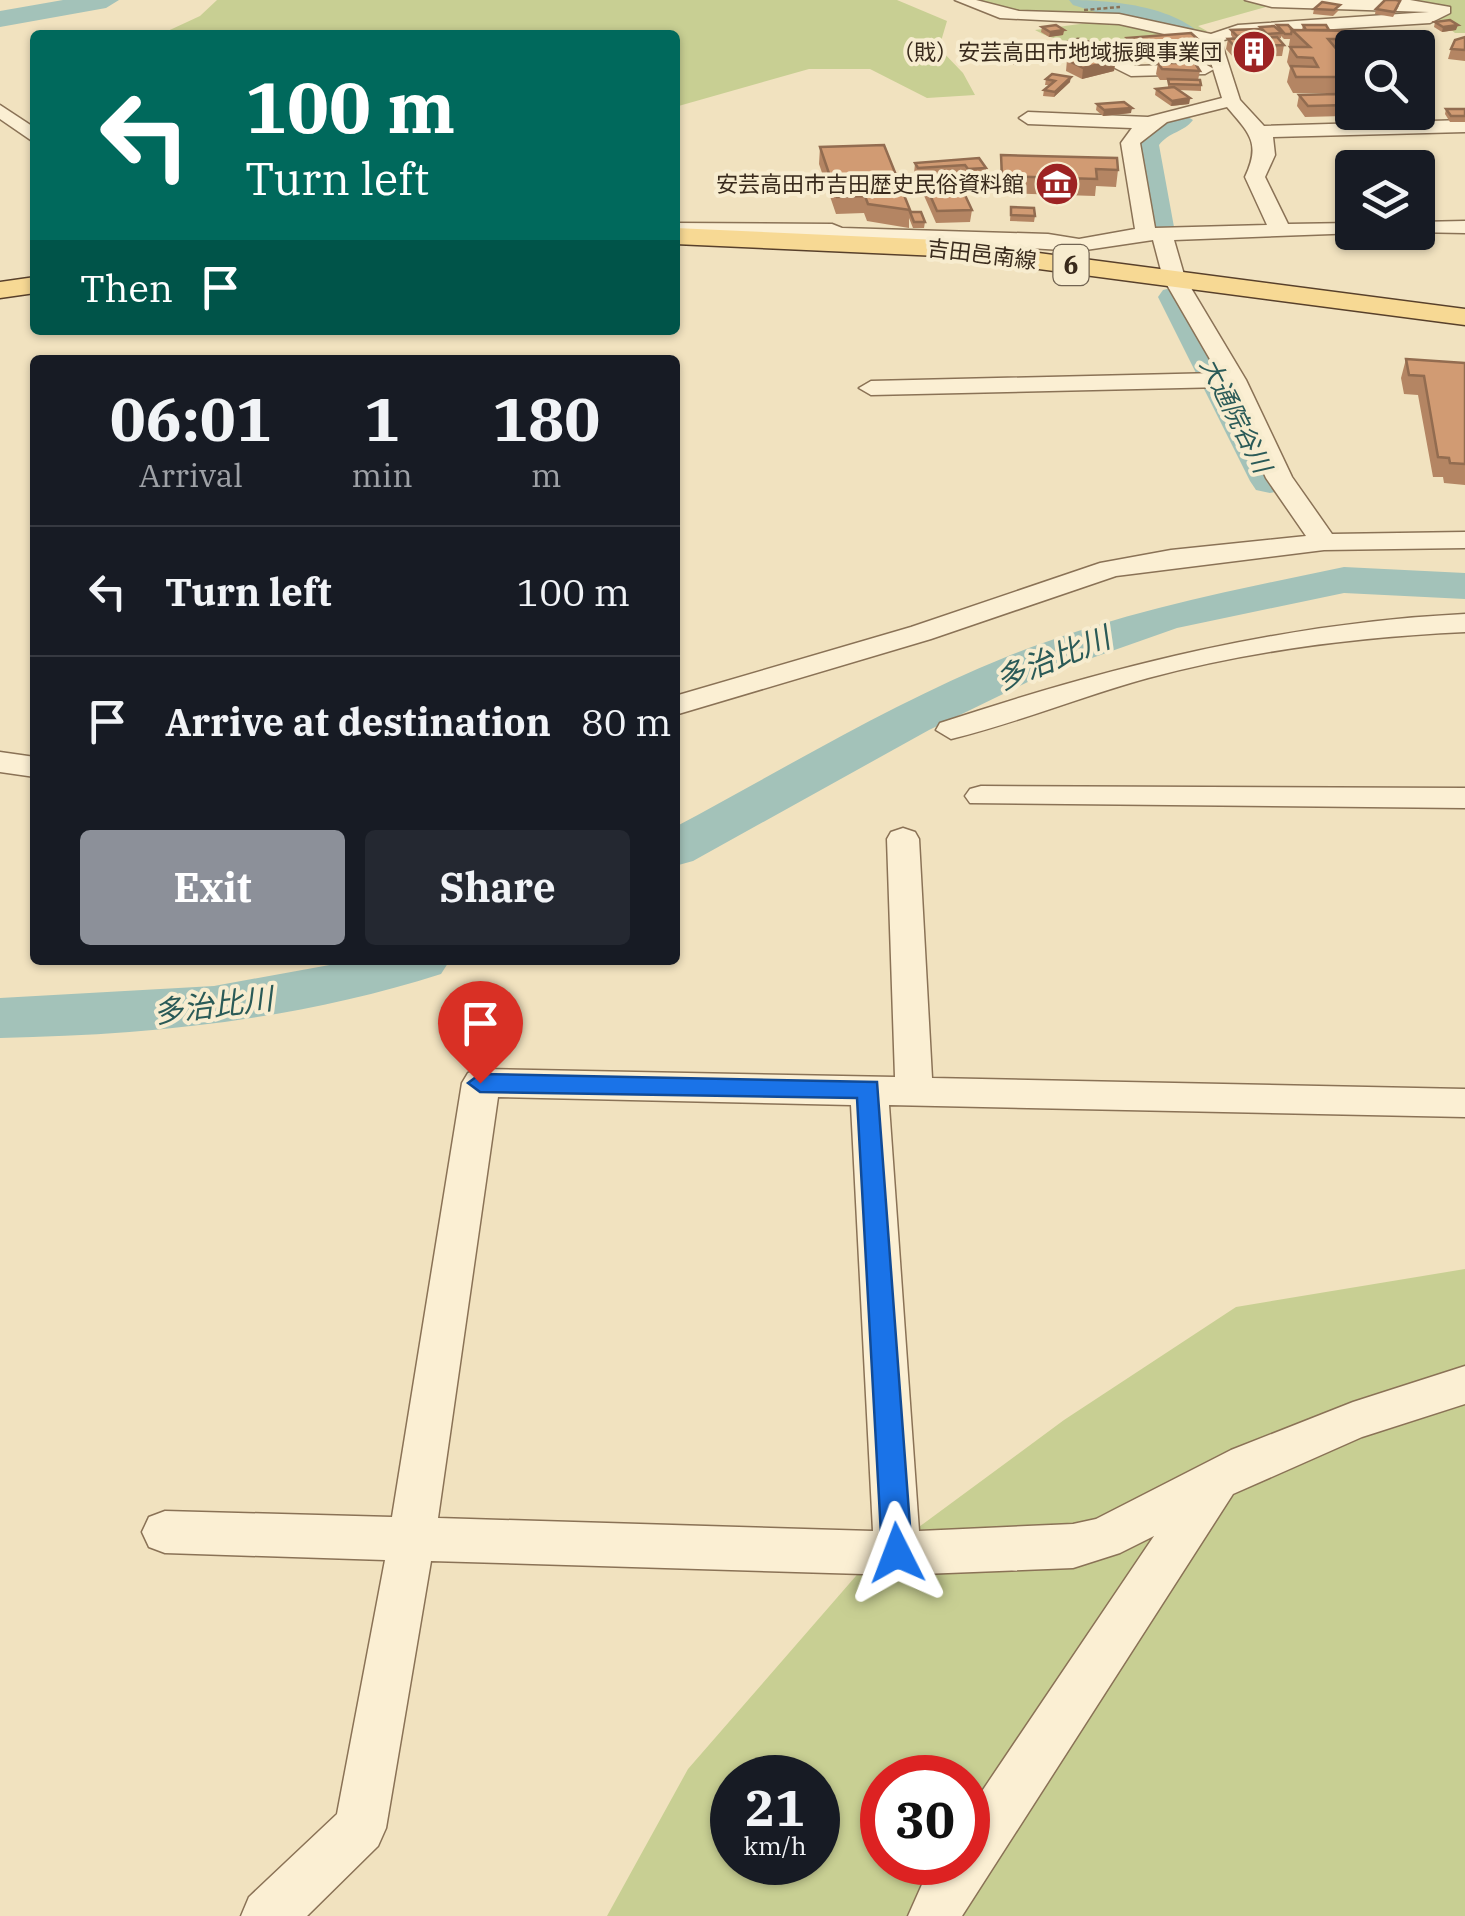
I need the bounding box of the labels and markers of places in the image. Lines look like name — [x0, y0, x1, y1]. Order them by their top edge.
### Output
building icon: （戝）安芸高田市地域振興事業団 — [1231, 29, 1277, 75]
place label: （戝）安芸高田市地域振興事業団 — [892, 37, 1222, 66]
museum icon: 安芸高田市吉田歴史民俗資料館 — [1034, 161, 1080, 207]
place label: 安芸高田市吉田歴史民俗資料館 — [716, 169, 1024, 198]
pin — [438, 981, 523, 1084]

